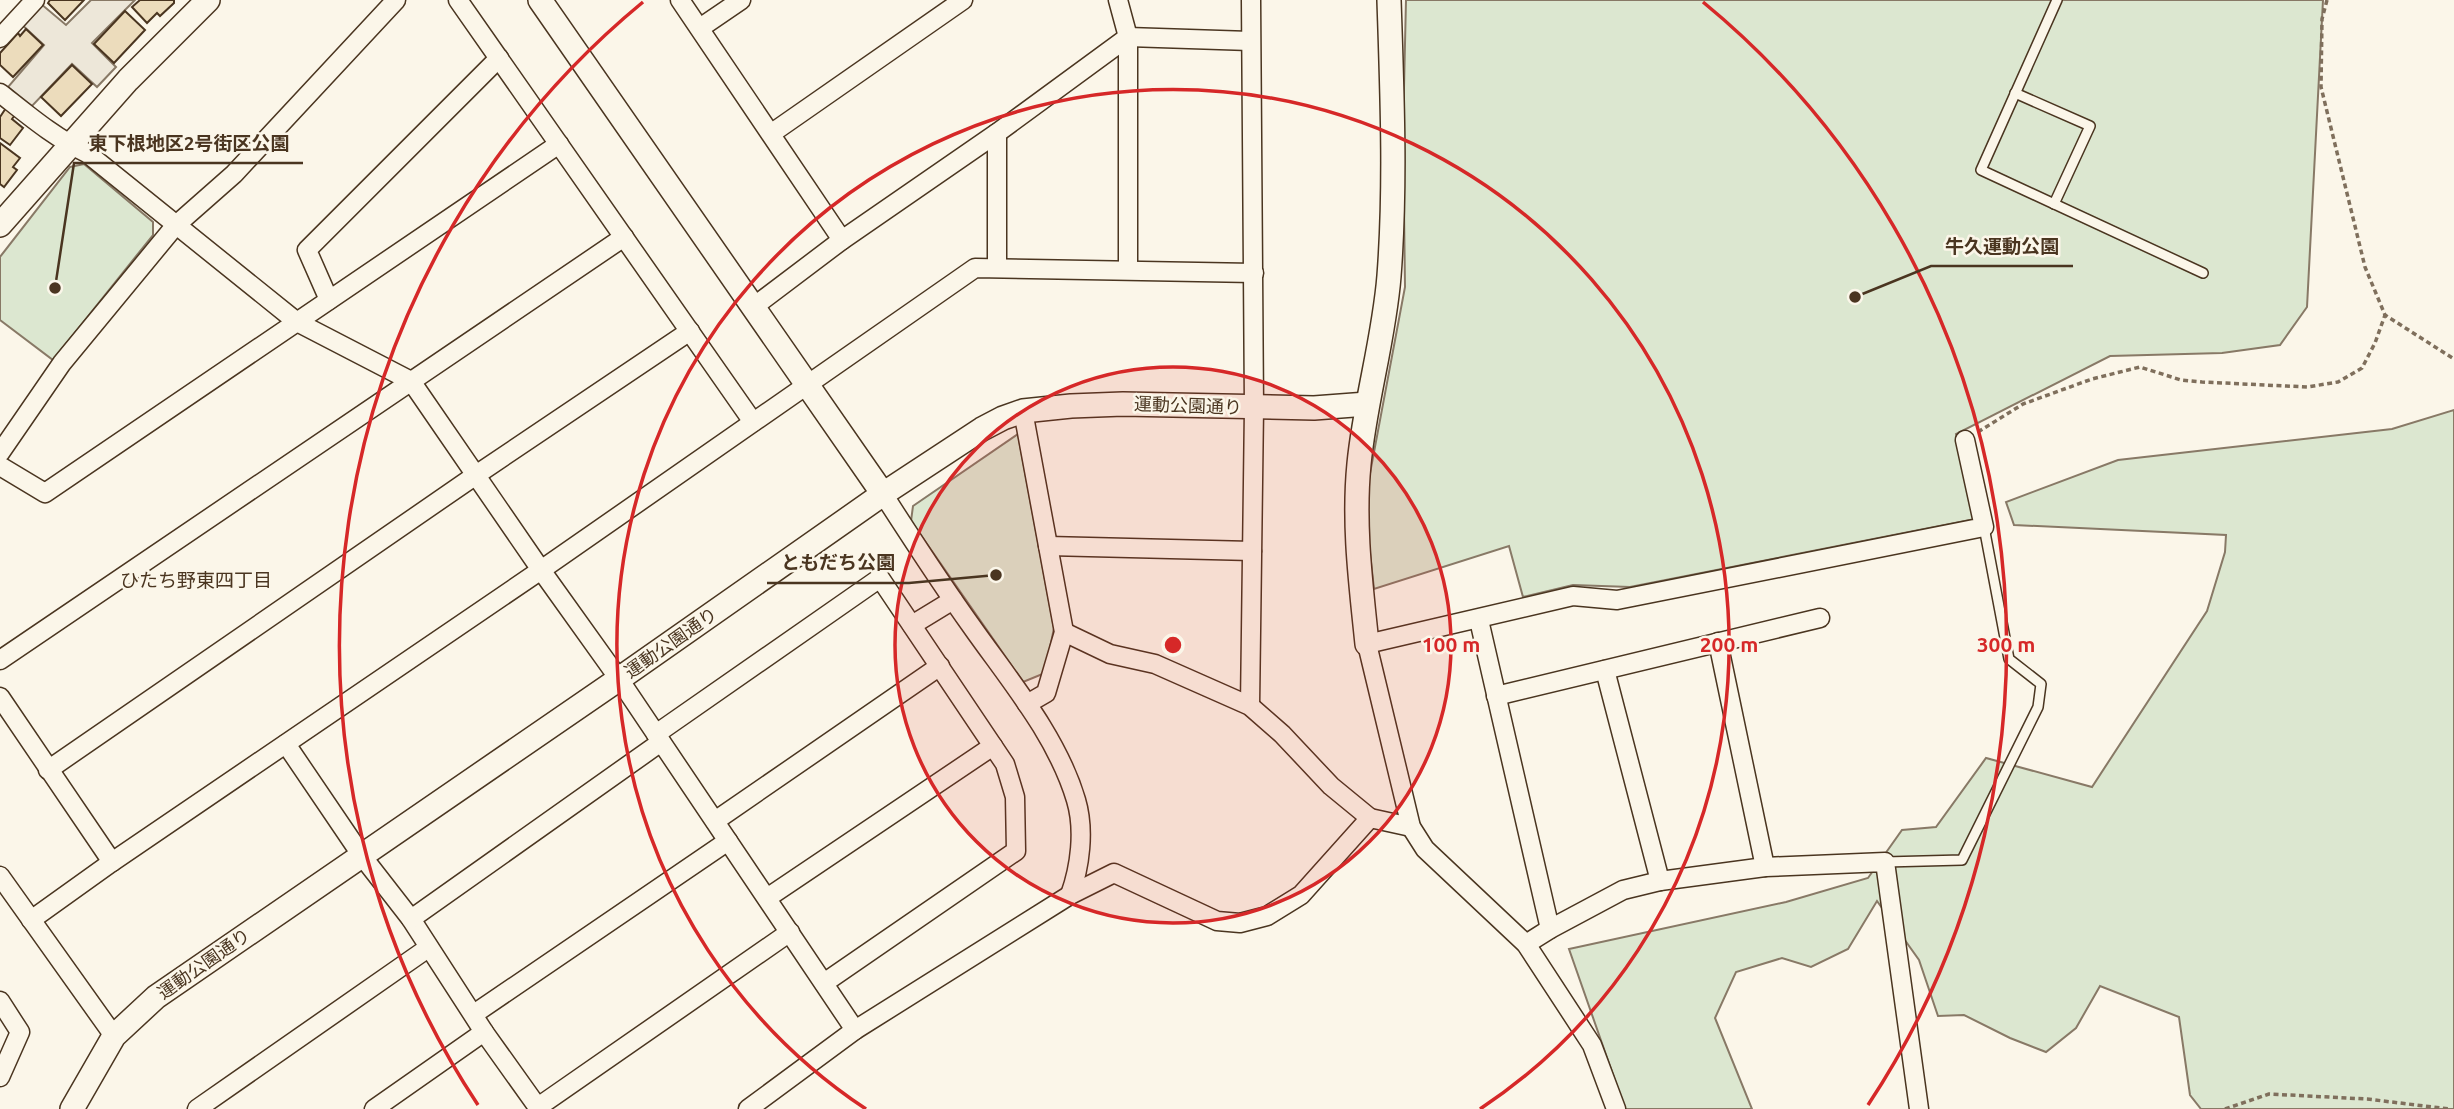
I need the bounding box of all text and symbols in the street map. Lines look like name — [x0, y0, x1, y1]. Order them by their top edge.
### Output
callout: 東下根地区2号街区公園 — [74, 123, 303, 163]
text: 東下根地区2号街区公園 — [89, 132, 289, 154]
callout: 牛久運動公園 — [1931, 226, 2073, 266]
text: 牛久運動公園 — [1945, 235, 2059, 257]
street label: 運動公園通り — [1134, 393, 1242, 417]
callout: ともだち公園 — [767, 543, 909, 583]
text: ともだち公園 — [781, 551, 895, 573]
district label: ひたち野東四丁目 — [120, 569, 272, 591]
street label: 運動公園通り — [620, 603, 720, 681]
text: 100 m — [1422, 632, 1480, 656]
text: 200 m — [1700, 632, 1758, 656]
text: 300 m — [1977, 632, 2035, 656]
centre of rings — [1161, 633, 1185, 657]
street label: 運動公園通り — [153, 924, 253, 1002]

